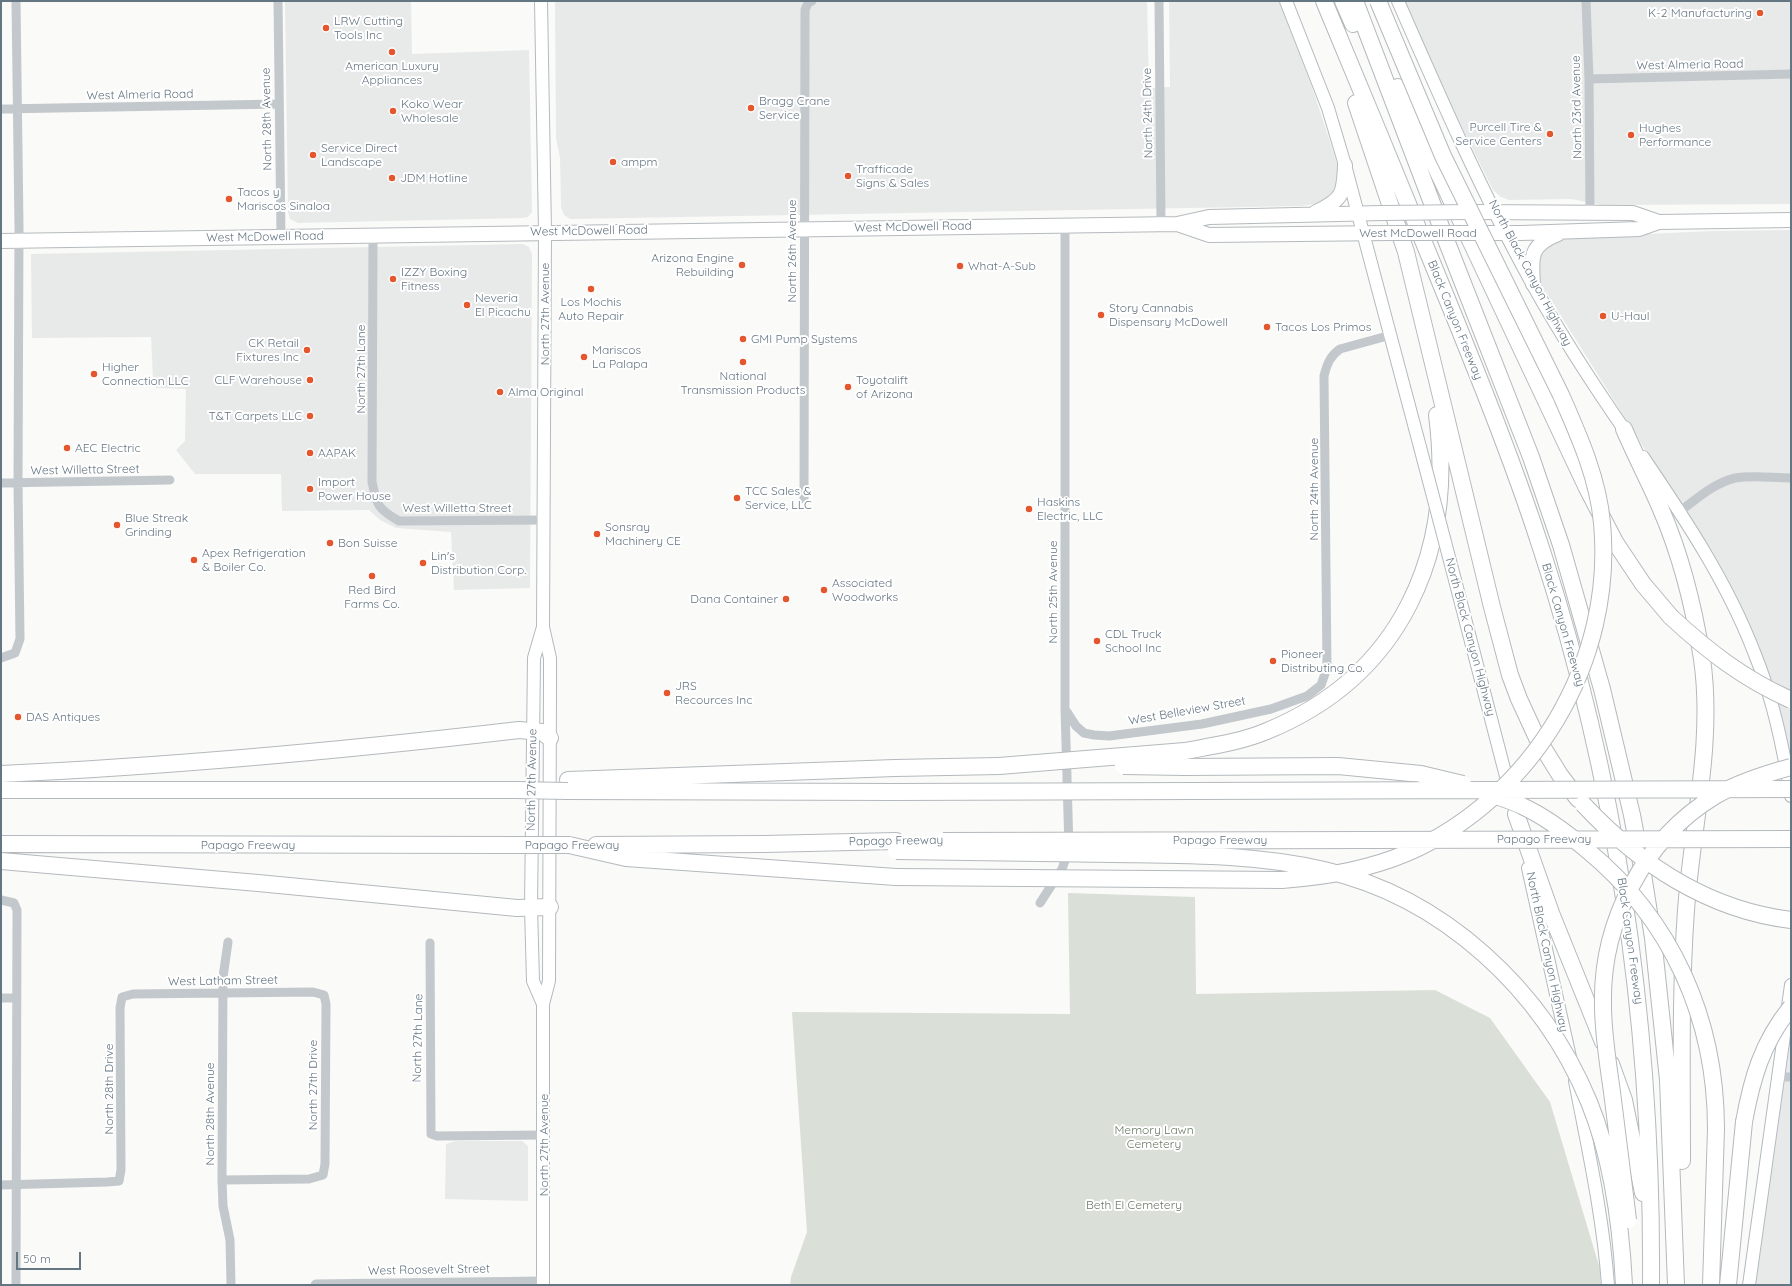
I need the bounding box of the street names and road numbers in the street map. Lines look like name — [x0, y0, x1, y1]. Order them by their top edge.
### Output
street label: North 23rd Avenue — [1569, 55, 1585, 159]
street label: West Almeria Road — [1636, 57, 1744, 73]
street label: North 28th Avenue — [259, 67, 275, 171]
street label: North 24th Drive — [1140, 68, 1156, 158]
street label: West Almeria Road — [86, 87, 194, 103]
street label: North Black Canyon Highway — [1485, 198, 1575, 348]
street label: North 26th Avenue — [785, 199, 799, 303]
street label: West McDowell Road — [854, 219, 972, 235]
street label: West McDowell Road — [530, 223, 648, 239]
street label: West McDowell Road — [1359, 226, 1477, 240]
street label: West McDowell Road — [206, 229, 324, 245]
street label: Black Canyon Freeway — [1424, 258, 1486, 382]
street label: North 27th Avenue — [538, 263, 552, 365]
street label: North 27th Lane — [354, 325, 368, 413]
street label: North 24th Avenue — [1307, 438, 1321, 540]
street label: West Willetta Street — [30, 462, 140, 478]
street label: West Willetta Street — [403, 501, 511, 515]
street label: North 25th Avenue — [1046, 540, 1060, 644]
street label: North Black Canyon Highway — [1442, 556, 1498, 718]
street label: Black Canyon Freeway — [1538, 562, 1588, 688]
street label: West Belleview Street — [1127, 694, 1247, 728]
street label: North 27th Avenue — [524, 729, 540, 831]
street label: Papago Freeway — [1497, 832, 1591, 846]
street label: Papago Freeway — [849, 833, 943, 849]
street label: Papago Freeway — [1173, 833, 1267, 847]
street label: Papago Freeway — [201, 838, 295, 852]
street label: Papago Freeway — [525, 838, 619, 852]
street label: North Black Canyon Highway — [1523, 871, 1571, 1033]
street label: Black Canyon Freeway — [1614, 877, 1646, 1005]
street label: West Latham Street — [168, 973, 278, 989]
street label: North 27th Lane — [410, 993, 426, 1083]
street label: North 27th Drive — [306, 1040, 320, 1130]
street label: North 28th Drive — [102, 1044, 116, 1134]
street label: North 28th Avenue — [203, 1062, 217, 1166]
street label: North 27th Avenue — [537, 1094, 551, 1196]
street label: West Roosevelt Street — [368, 1262, 490, 1278]

